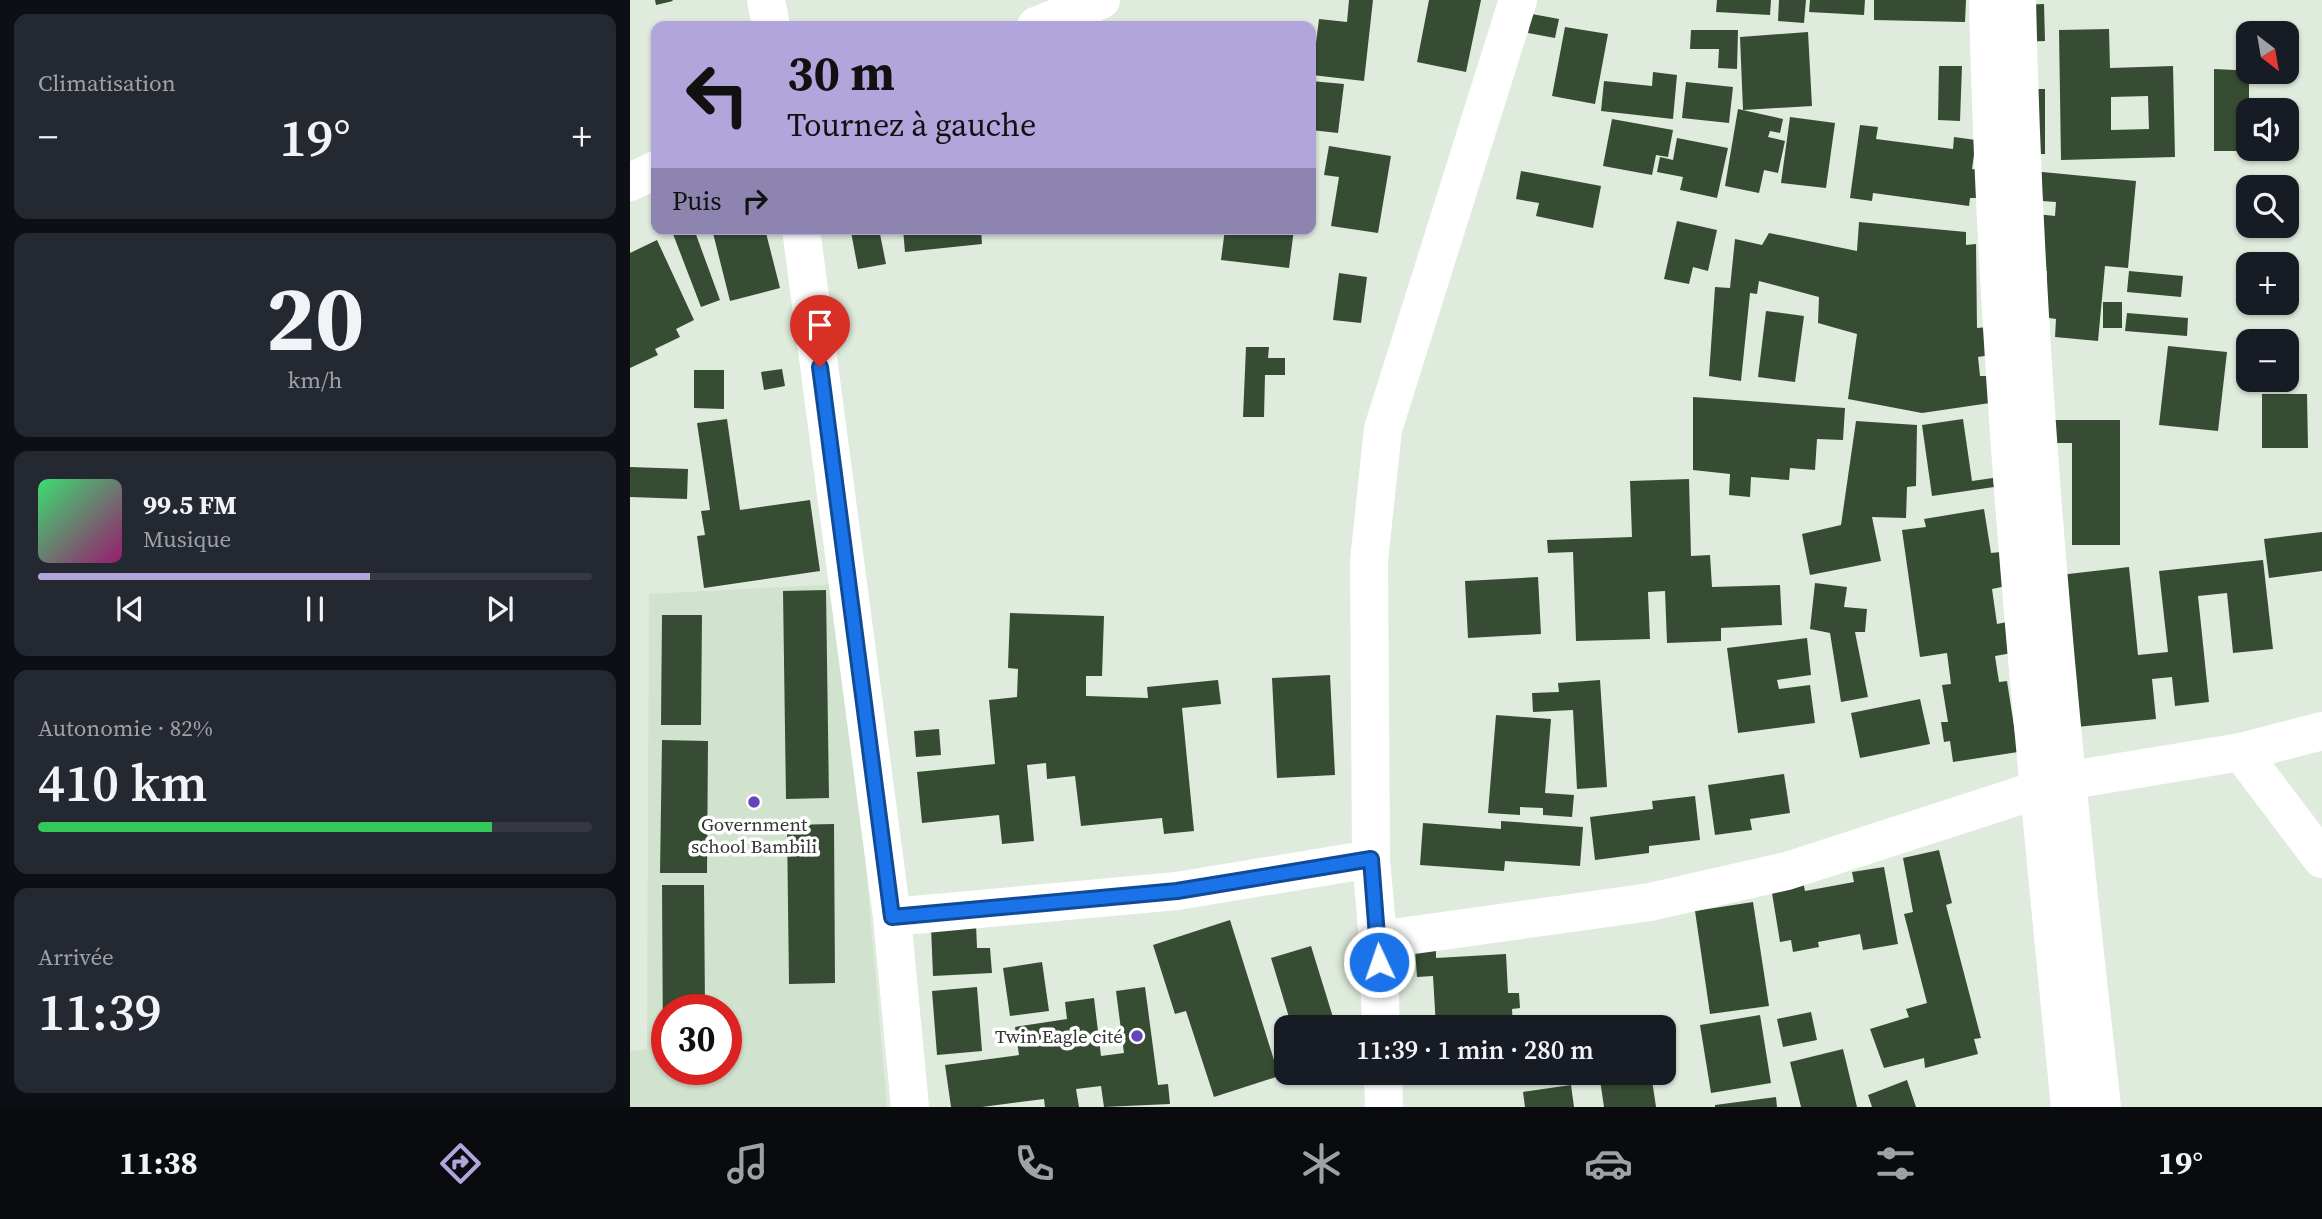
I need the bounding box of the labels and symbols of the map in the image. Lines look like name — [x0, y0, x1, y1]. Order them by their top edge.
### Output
north arrow — [2236, 21, 2300, 84]
pin — [790, 295, 850, 367]
marker: Government school Bambili — [746, 794, 762, 810]
place label: Government school Bambili — [691, 811, 817, 859]
position arrow — [1342, 925, 1416, 999]
speed limit sign: 30 — [651, 994, 742, 1085]
place label: Twin Eagle cité — [995, 1023, 1123, 1049]
marker: Twin Eagle cité — [1129, 1028, 1145, 1044]

